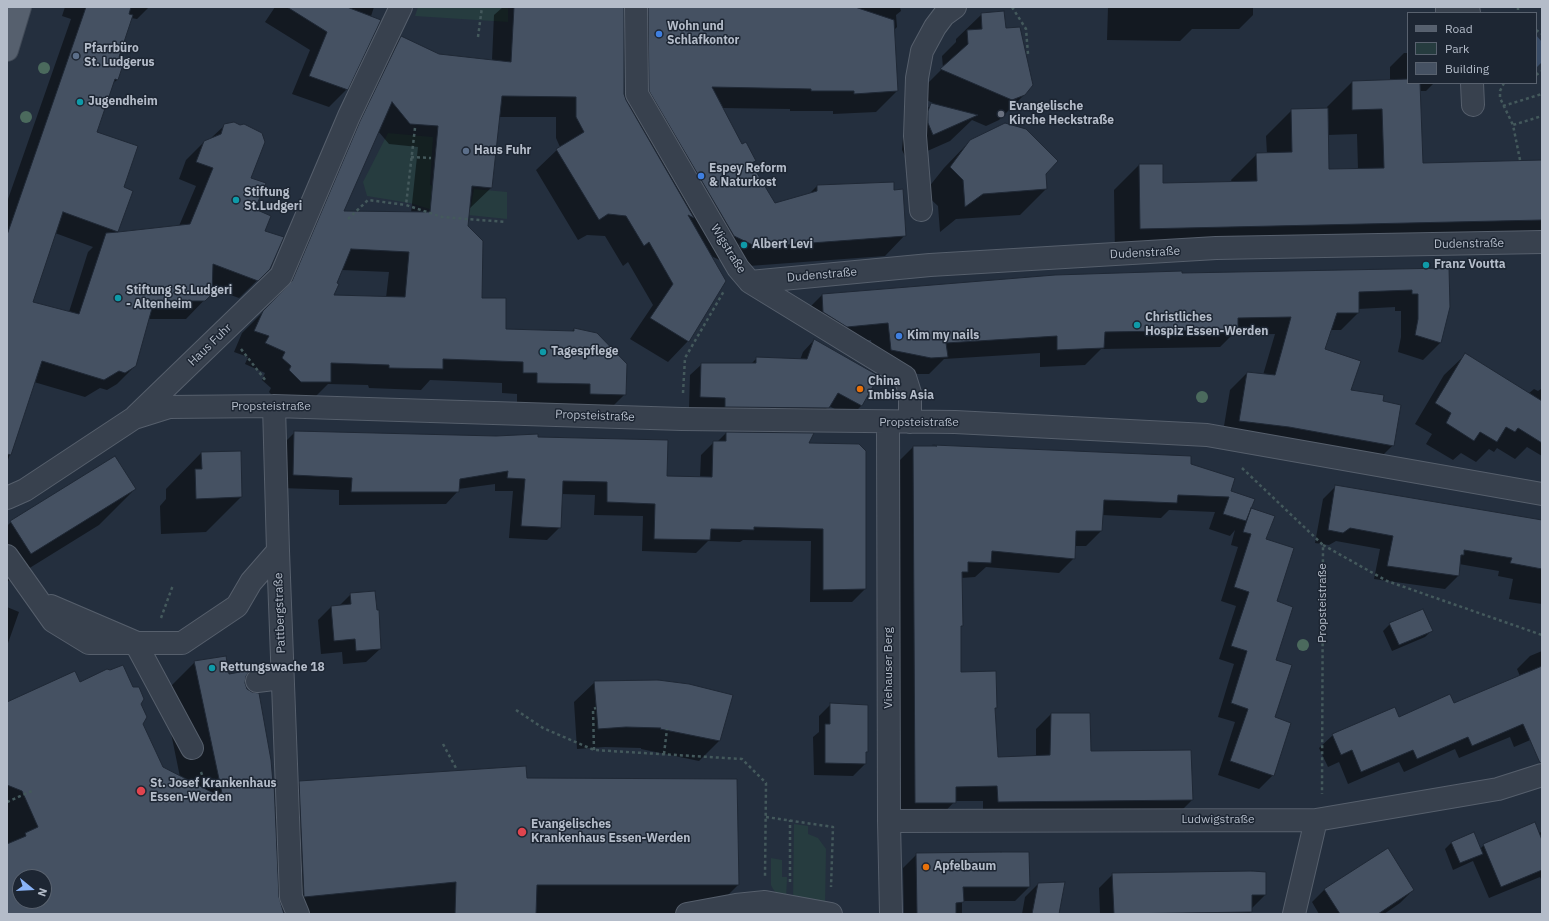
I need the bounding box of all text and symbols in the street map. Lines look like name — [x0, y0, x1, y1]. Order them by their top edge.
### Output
legend — [1407, 12, 1537, 84]
place label: Wohn und Schlafkontor — [667, 20, 739, 48]
text: Road — [1445, 21, 1473, 36]
marker: Wohn und Schlafkontor — [654, 29, 664, 39]
text: Park — [1445, 41, 1469, 56]
place label: Pfarrbüro St. Ludgerus — [84, 42, 155, 70]
marker: Pfarrbüro St. Ludgerus — [71, 51, 81, 61]
text: Building — [1445, 61, 1489, 76]
place label: Jugendheim — [88, 95, 158, 109]
marker: Jugendheim — [75, 97, 85, 107]
place label: Evangelische Kirche Heckstraße — [1009, 100, 1114, 128]
marker: Evangelische Kirche Heckstraße — [996, 109, 1006, 119]
place label: Haus Fuhr — [474, 144, 531, 158]
marker: Haus Fuhr — [461, 146, 471, 156]
place label: Espey Reform & Naturkost — [709, 162, 787, 190]
marker: Espey Reform & Naturkost — [696, 171, 706, 181]
place label: Stiftung St.Ludgeri — [244, 186, 302, 214]
marker: Stiftung St.Ludgeri — [231, 195, 241, 205]
street label: Wigstraße — [707, 222, 749, 276]
street label: Dudenstraße — [1434, 236, 1504, 252]
place label: Albert Levi — [752, 238, 813, 252]
marker: Albert Levi — [739, 240, 749, 250]
street label: Dudenstraße — [1110, 244, 1180, 262]
place label: Franz Voutta — [1434, 258, 1506, 272]
marker: Franz Voutta — [1421, 260, 1431, 270]
street label: Dudenstraße — [786, 265, 858, 285]
place label: Stiftung St.Ludgeri - Altenheim — [126, 284, 232, 312]
marker: Stiftung St.Ludgeri - Altenheim — [113, 293, 123, 303]
place label: Christliches Hospiz Essen-Werden — [1145, 311, 1268, 339]
marker: Christliches Hospiz Essen-Werden — [1132, 320, 1142, 330]
street label: Haus Fuhr — [185, 321, 235, 369]
place label: Kim my nails — [907, 329, 979, 343]
marker: Kim my nails — [894, 331, 904, 341]
place label: Tagespflege — [551, 345, 619, 359]
marker: Tagespflege — [538, 347, 548, 357]
place label: China Imbiss Asia — [868, 375, 934, 403]
marker: China Imbiss Asia — [855, 384, 865, 394]
street label: Propsteistraße — [231, 400, 311, 414]
street label: Propsteistraße — [555, 407, 635, 425]
street label: Propsteistraße — [879, 416, 959, 430]
street label: Propsteistraße — [1316, 563, 1330, 643]
street label: Pattbergstraße — [271, 572, 289, 654]
street label: Viehauser Berg — [882, 627, 896, 709]
place label: Rettungswache 18 — [220, 661, 325, 675]
marker: Rettungswache 18 — [207, 663, 217, 673]
place label: St. Josef Krankenhaus Essen-Werden — [150, 777, 277, 805]
marker: St. Josef Krankenhaus Essen-Werden — [135, 785, 147, 797]
street label: Ludwigstraße — [1181, 813, 1255, 827]
place label: Evangelisches Krankenhaus Essen-Werden — [531, 818, 690, 846]
marker: Evangelisches Krankenhaus Essen-Werden — [516, 826, 528, 838]
place label: Apfelbaum — [934, 860, 996, 874]
marker: Apfelbaum — [921, 862, 931, 872]
north arrow — [12, 869, 52, 909]
text: N — [35, 886, 50, 898]

